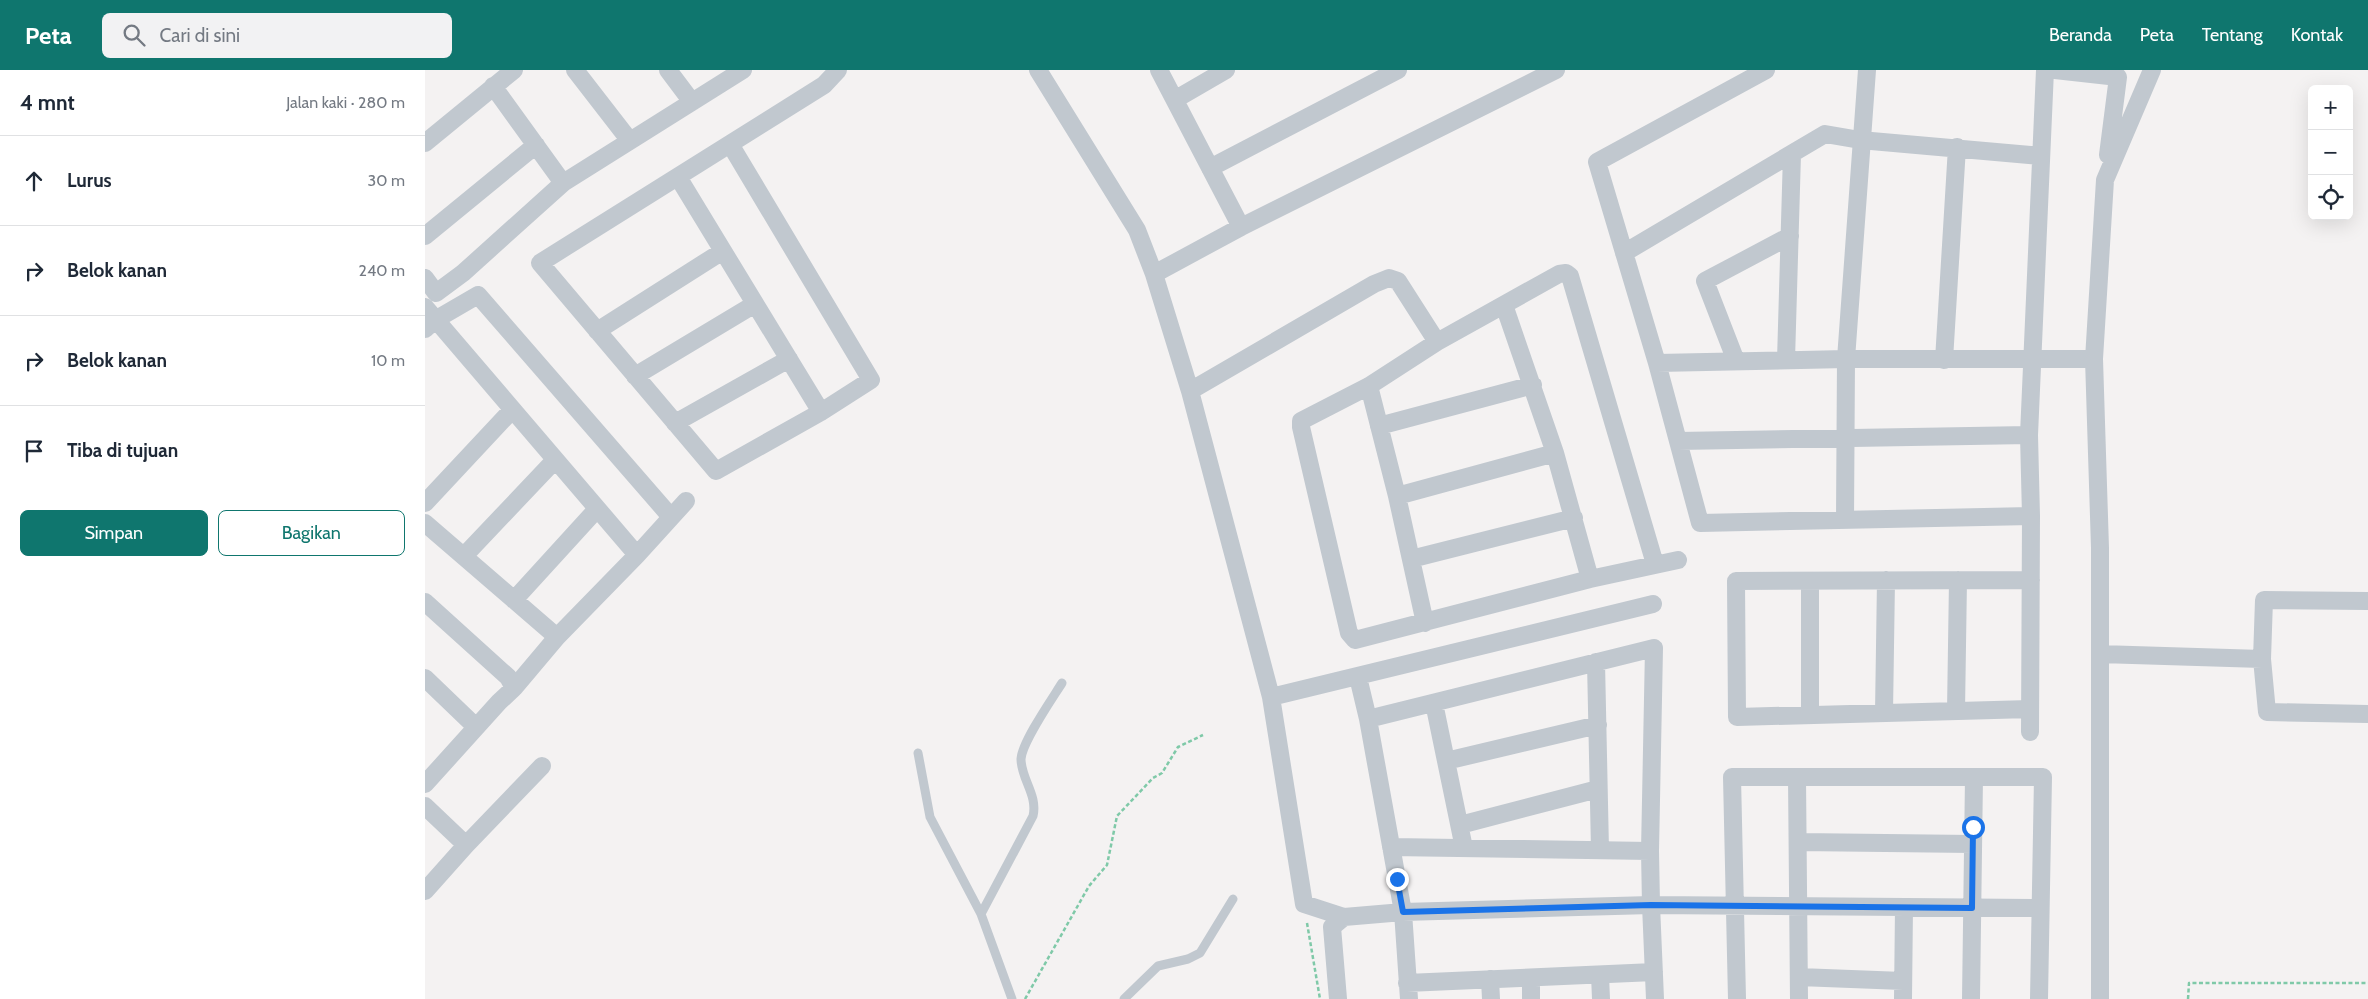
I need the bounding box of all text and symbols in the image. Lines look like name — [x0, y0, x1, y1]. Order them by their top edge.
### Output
search box — [102, 13, 452, 58]
text: Peta — [25, 21, 72, 50]
icon: search — [120, 21, 148, 49]
text: Cari di sini — [160, 24, 240, 47]
text: Beranda — [2049, 24, 2112, 46]
text: Peta — [2140, 24, 2174, 46]
text: Tentang — [2202, 24, 2263, 46]
text: Kontak — [2291, 24, 2343, 46]
map controls — [2308, 85, 2353, 220]
button: + — [2308, 85, 2353, 130]
text: 4 mnt — [20, 90, 75, 115]
text: Jalan kaki · 280 m — [286, 93, 405, 112]
button: − — [2308, 130, 2353, 175]
icon: ahead — [20, 167, 48, 195]
text: Lurus — [67, 169, 112, 192]
text: 30 m — [368, 171, 405, 190]
button: locate — [2308, 175, 2353, 220]
icon: right — [20, 257, 48, 285]
text: Belok kanan — [67, 259, 167, 282]
text: 240 m — [359, 261, 405, 280]
icon: right — [20, 347, 48, 375]
text: Belok kanan — [67, 349, 167, 372]
text: 10 m — [371, 351, 405, 370]
icon: arrive — [20, 437, 48, 465]
text: Tiba di tujuan — [67, 439, 178, 462]
button: Simpan — [20, 510, 208, 556]
button: Bagikan — [218, 510, 405, 556]
route start — [1962, 816, 1985, 839]
route end — [1386, 868, 1409, 891]

